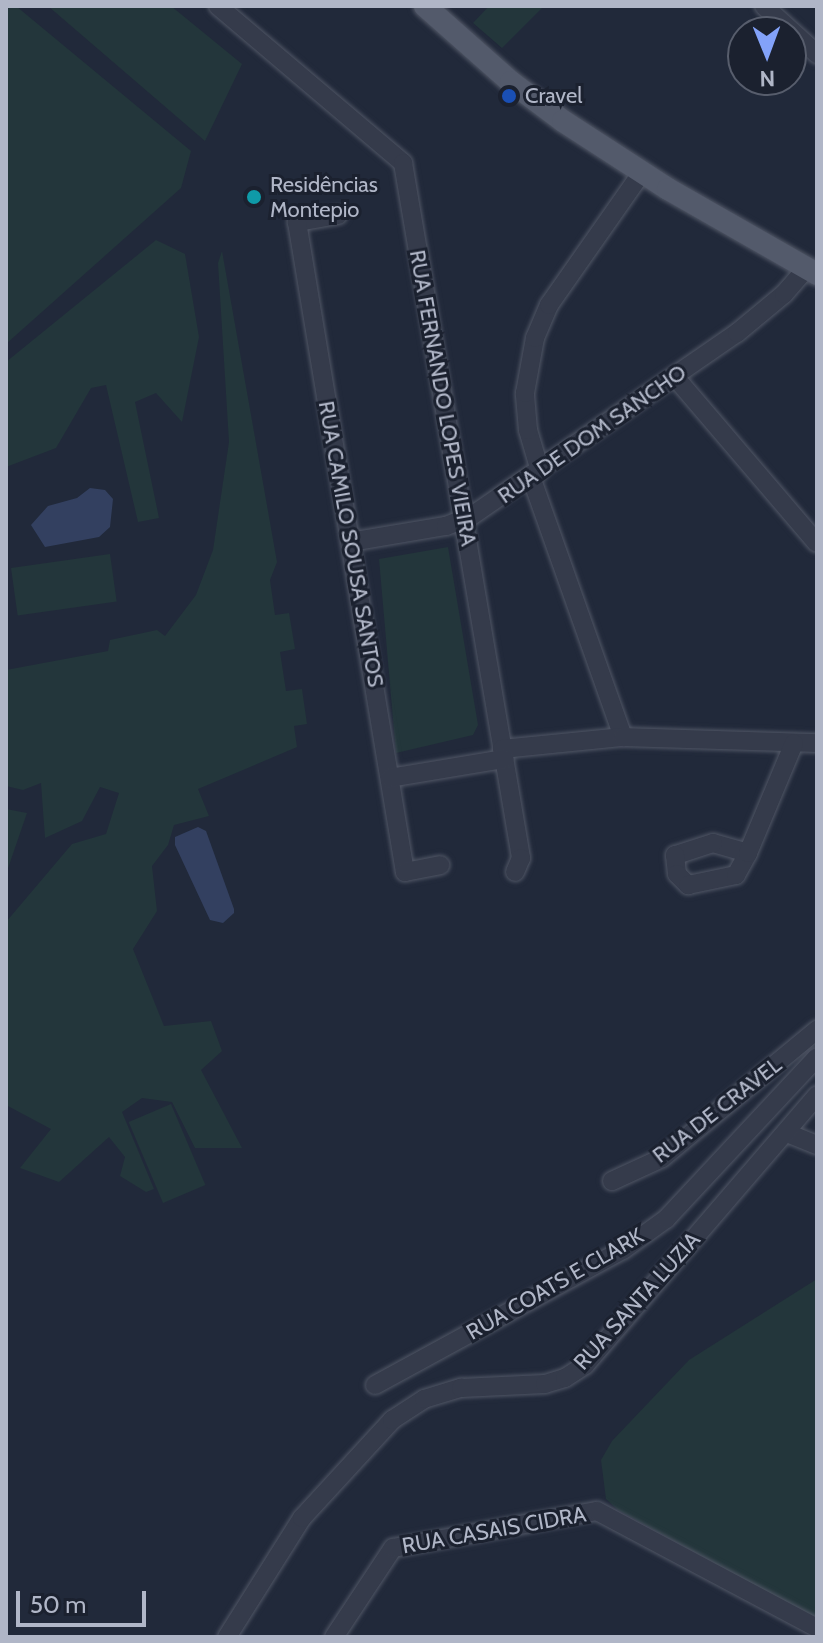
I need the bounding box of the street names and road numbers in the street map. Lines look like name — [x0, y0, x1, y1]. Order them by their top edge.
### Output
street label: RUA FERNANDO LOPES VIEIRA — [404, 248, 482, 548]
street label: RUA DE DOM SANCHO — [493, 359, 691, 509]
street label: RUA CAMILO SOUSA SANTOS — [313, 399, 389, 689]
street label: RUA DE CRAVEL — [647, 1051, 787, 1169]
street label: RUA COATS E CLARK — [462, 1223, 648, 1345]
street label: RUA SANTA LUZIA — [568, 1227, 706, 1375]
street label: RUA CASAIS CIDRA — [400, 1501, 588, 1559]

